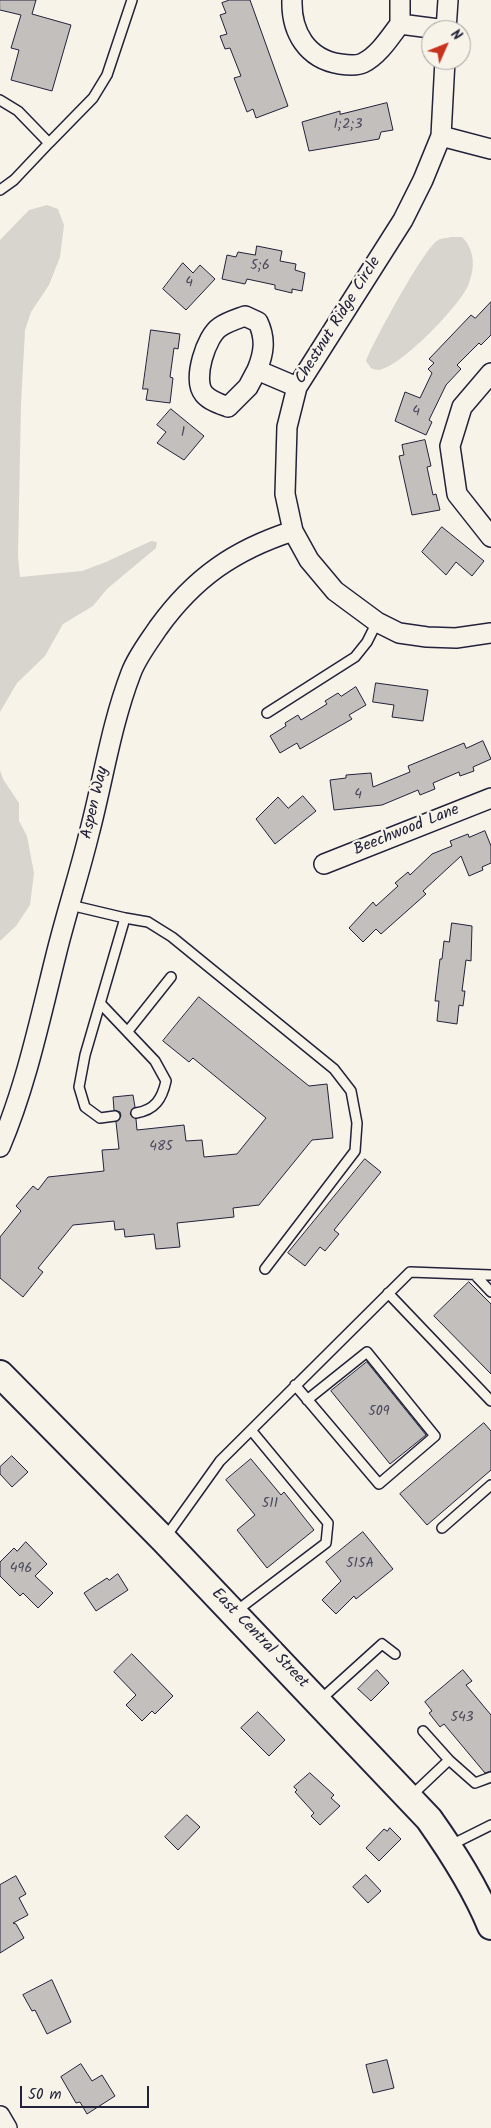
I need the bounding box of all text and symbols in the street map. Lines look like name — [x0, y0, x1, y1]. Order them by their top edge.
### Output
north arrow — [421, 20, 471, 70]
text: N — [445, 24, 467, 46]
house number: 1;2;3 — [333, 118, 363, 134]
street label: Chestnut Ridge Circle — [292, 254, 386, 388]
house number: 5;6 — [250, 259, 270, 275]
house number: 4 — [185, 276, 193, 292]
house number: 4 — [412, 405, 420, 421]
house number: 1 — [181, 426, 185, 442]
street label: Aspen Way — [78, 765, 114, 841]
house number: 4 — [354, 788, 362, 804]
street label: Beechwood Lane — [352, 801, 462, 861]
house number: 485 — [149, 1140, 173, 1156]
house number: 509 — [368, 1405, 390, 1421]
house number: 511 — [262, 1497, 278, 1513]
house number: 515A — [346, 1557, 374, 1573]
house number: 496 — [10, 1562, 32, 1578]
street label: East Central Street — [206, 1585, 312, 1693]
house number: 543 — [450, 1711, 474, 1727]
scale bar — [22, 2076, 151, 2108]
text: 50 m — [28, 2083, 62, 2107]

